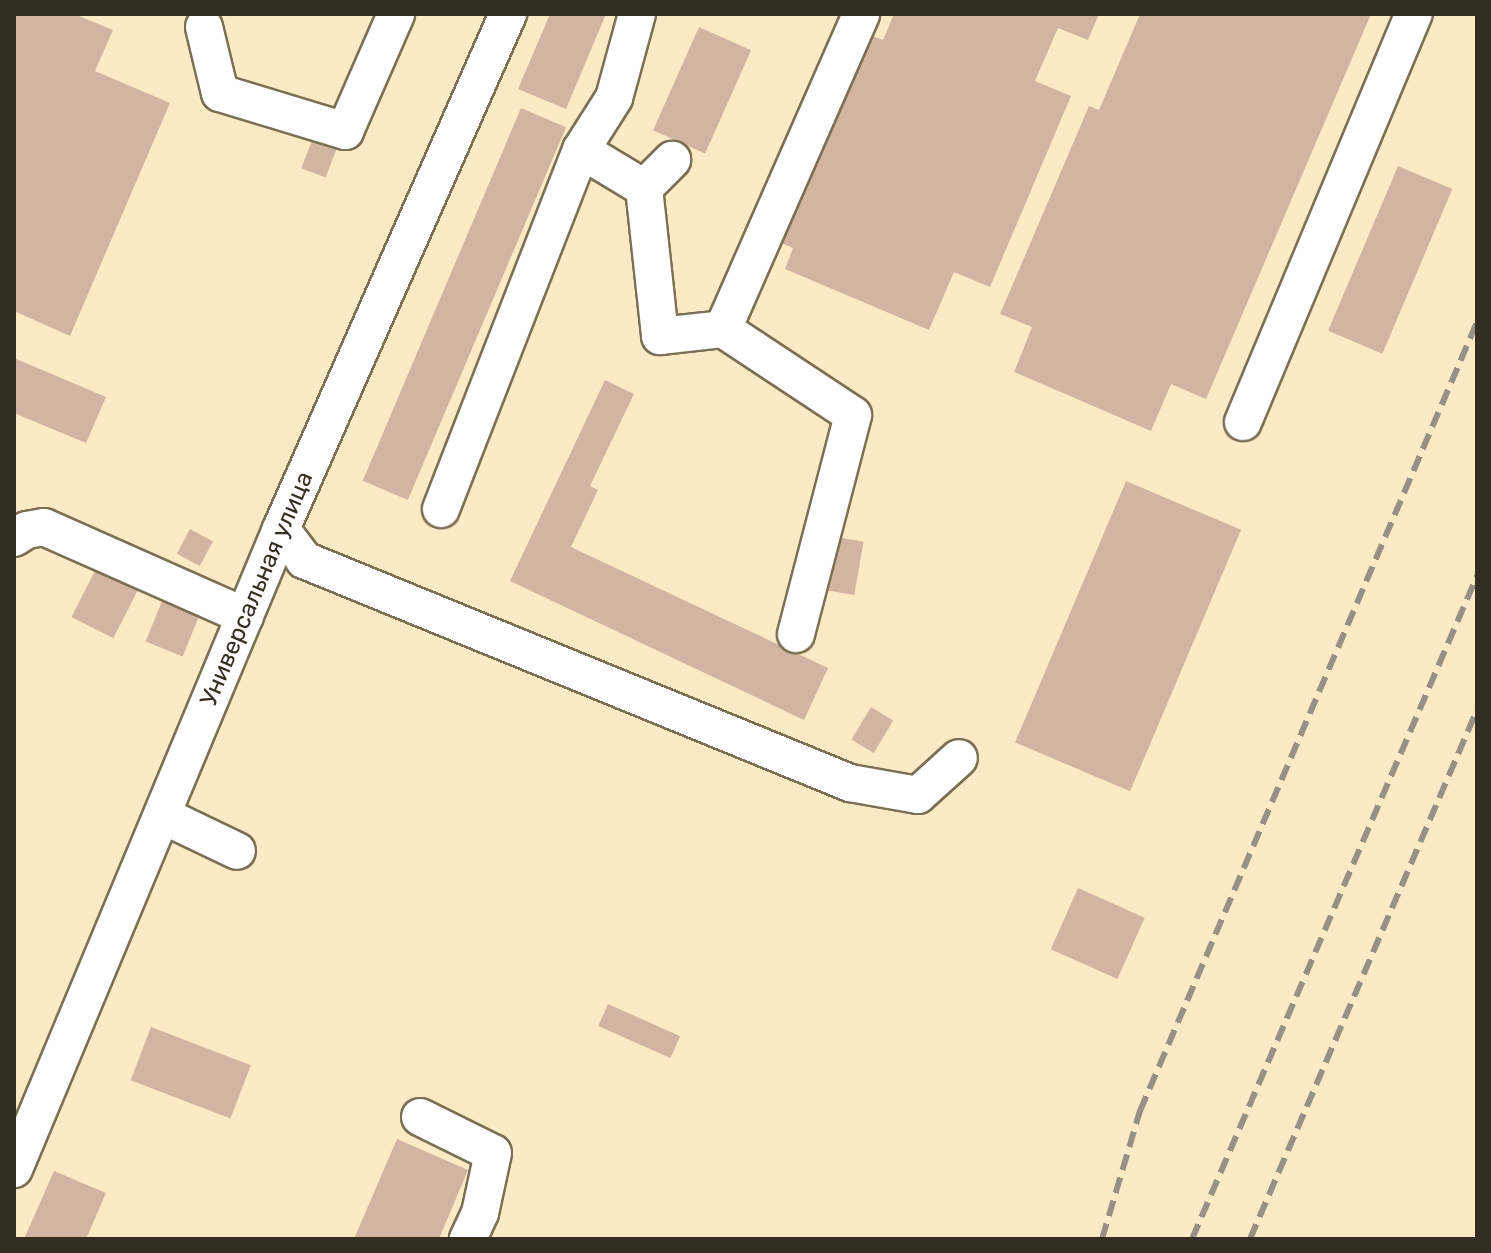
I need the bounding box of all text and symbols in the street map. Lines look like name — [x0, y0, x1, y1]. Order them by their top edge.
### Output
street label: Универсальная улица — [195, 467, 319, 711]

